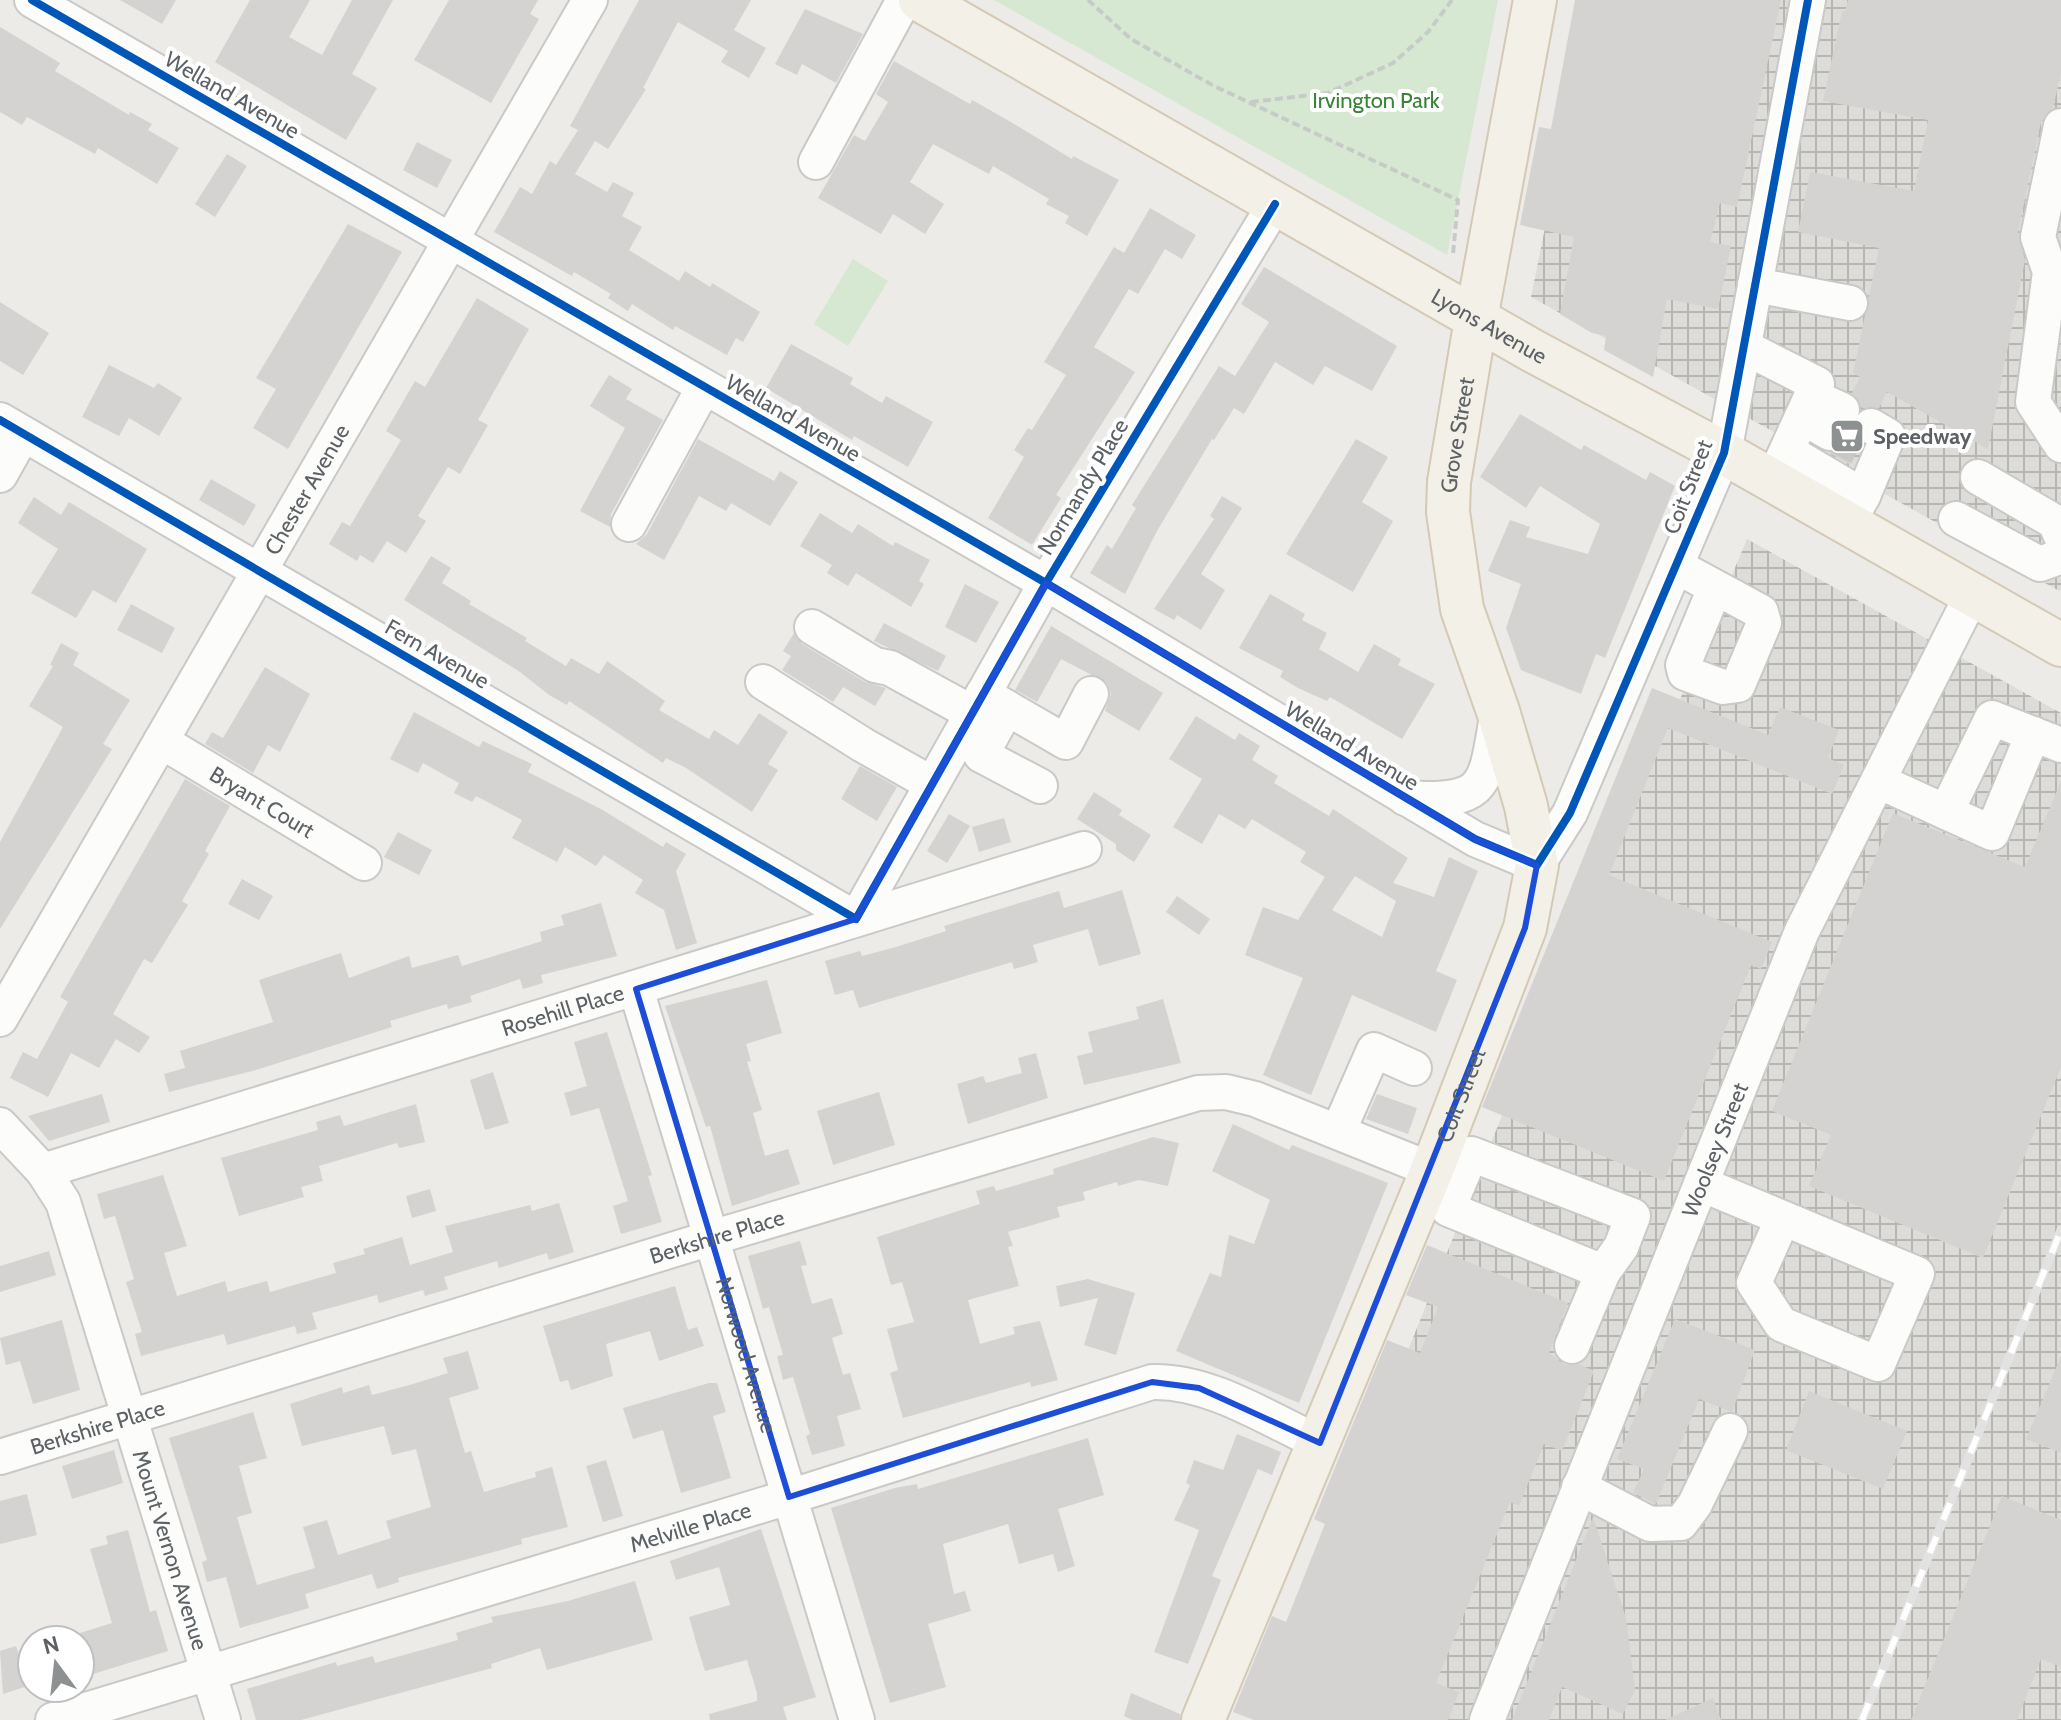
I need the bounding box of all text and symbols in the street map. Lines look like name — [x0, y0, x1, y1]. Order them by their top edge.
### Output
street label: Welland Avenue — [160, 45, 304, 145]
park label: Irvington Park — [1312, 87, 1440, 114]
street label: Lyons Avenue — [1427, 282, 1552, 369]
street label: Welland Avenue — [721, 368, 865, 468]
street label: Grove Street — [1435, 375, 1480, 493]
street label: Normandy Place — [1032, 414, 1134, 560]
supermarket icon: Speedway — [1828, 417, 1866, 455]
street label: Chester Avenue — [258, 419, 355, 559]
place label: Speedway — [1873, 423, 1972, 450]
street label: Coit Street — [1658, 435, 1719, 538]
street label: Fern Avenue — [380, 613, 494, 695]
street label: Welland Avenue — [1280, 695, 1424, 797]
street label: Bryant Court — [205, 760, 320, 844]
street label: Rosehill Place — [498, 979, 627, 1042]
street label: Coit Street — [1430, 1044, 1491, 1146]
street label: Woolsey Street — [1676, 1078, 1754, 1221]
street label: Berkshire Place — [646, 1203, 787, 1270]
street label: Norwood Avenue — [710, 1274, 783, 1436]
street label: Berkshire Place — [27, 1394, 168, 1460]
street label: Mount Vernon Avenue — [127, 1447, 214, 1653]
street label: Melville Place — [627, 1496, 754, 1558]
north arrow — [16, 1624, 96, 1704]
text: N — [40, 1630, 62, 1660]

